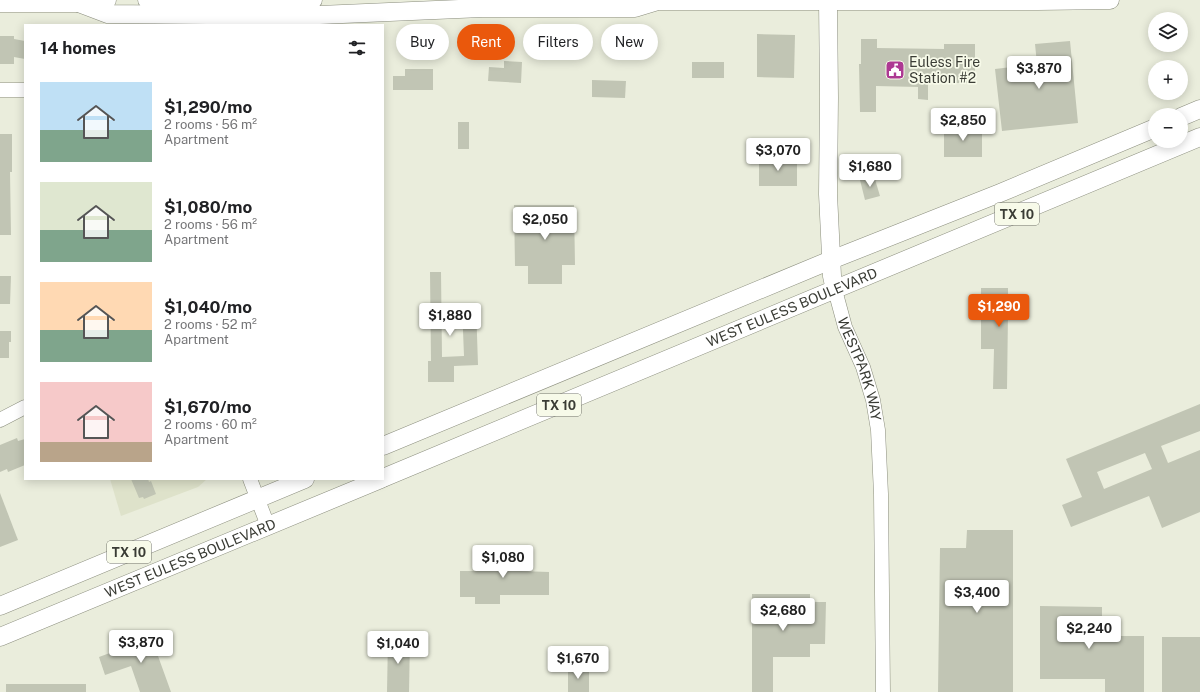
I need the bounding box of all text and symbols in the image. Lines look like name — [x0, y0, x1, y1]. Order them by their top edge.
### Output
map controls — [1148, 12, 1188, 148]
button: layers — [1148, 12, 1188, 52]
chip: Buy — [396, 24, 449, 60]
chip: Rent — [457, 24, 515, 60]
chip: Filters — [523, 24, 593, 60]
chip: New — [601, 24, 658, 60]
icon: filters — [346, 37, 368, 59]
text: 14 homes — [40, 38, 116, 58]
place label: Euless Fire Station #2 — [909, 54, 980, 86]
pin: $3,870 — [1006, 56, 1072, 90]
public building icon: Euless Fire Station #2 — [884, 59, 906, 81]
button: + — [1148, 60, 1188, 100]
text: $3,870 — [1016, 61, 1062, 76]
text: $1,290/mo — [164, 97, 252, 117]
icon: home — [72, 98, 120, 146]
pin: $2,850 — [930, 108, 996, 142]
button: − — [1148, 108, 1188, 148]
text: $2,850 — [940, 113, 986, 128]
text: 2 rooms · 56 m² — [164, 117, 257, 132]
text: Apartment — [164, 132, 229, 147]
pin: $3,070 — [745, 138, 811, 172]
text: $3,070 — [755, 143, 801, 158]
pin: $1,680 — [837, 154, 903, 188]
text: $1,680 — [848, 159, 892, 174]
text: $1,080/mo — [164, 197, 252, 217]
icon: home — [72, 198, 120, 246]
road number: TX 10 — [995, 203, 1039, 225]
pin: $2,050 — [512, 207, 578, 241]
text: $2,050 — [522, 212, 568, 227]
text: 2 rooms · 56 m² — [164, 217, 257, 232]
text: Apartment — [164, 232, 229, 247]
street label: WEST EULESS BOULEVARD — [704, 265, 880, 350]
pin: $1,290 — [966, 294, 1032, 328]
text: $1,040/mo — [164, 297, 252, 317]
icon: home — [72, 298, 120, 346]
text: $1,290 — [977, 299, 1021, 314]
pin: $1,880 — [417, 303, 483, 337]
text: $1,880 — [428, 308, 472, 323]
street label: WESTPARK WAY — [835, 315, 884, 422]
text: 2 rooms · 52 m² — [164, 317, 257, 332]
text: Apartment — [164, 332, 229, 347]
road number: TX 10 — [537, 394, 581, 416]
text: $1,670/mo — [164, 397, 251, 417]
icon: home — [72, 398, 120, 446]
text: 2 rooms · 60 m² — [164, 417, 257, 432]
text: Apartment — [164, 432, 229, 447]
street label: WEST EULESS BOULEVARD — [102, 516, 278, 601]
road number: TX 10 — [107, 541, 151, 563]
pin: $1,080 — [470, 545, 536, 579]
text: $1,080 — [481, 550, 525, 565]
pin: $3,400 — [944, 580, 1010, 614]
text: $3,400 — [954, 585, 1000, 600]
pin: $2,680 — [750, 598, 816, 632]
text: $2,680 — [760, 603, 806, 618]
pin: $2,240 — [1056, 616, 1122, 650]
text: $2,240 — [1066, 621, 1112, 636]
pin: $3,870 — [108, 630, 174, 664]
pin: $1,040 — [365, 631, 431, 665]
text: $3,870 — [118, 635, 164, 650]
text: $1,040 — [376, 636, 420, 651]
pin: $1,670 — [545, 646, 611, 680]
text: $1,670 — [557, 651, 599, 666]

